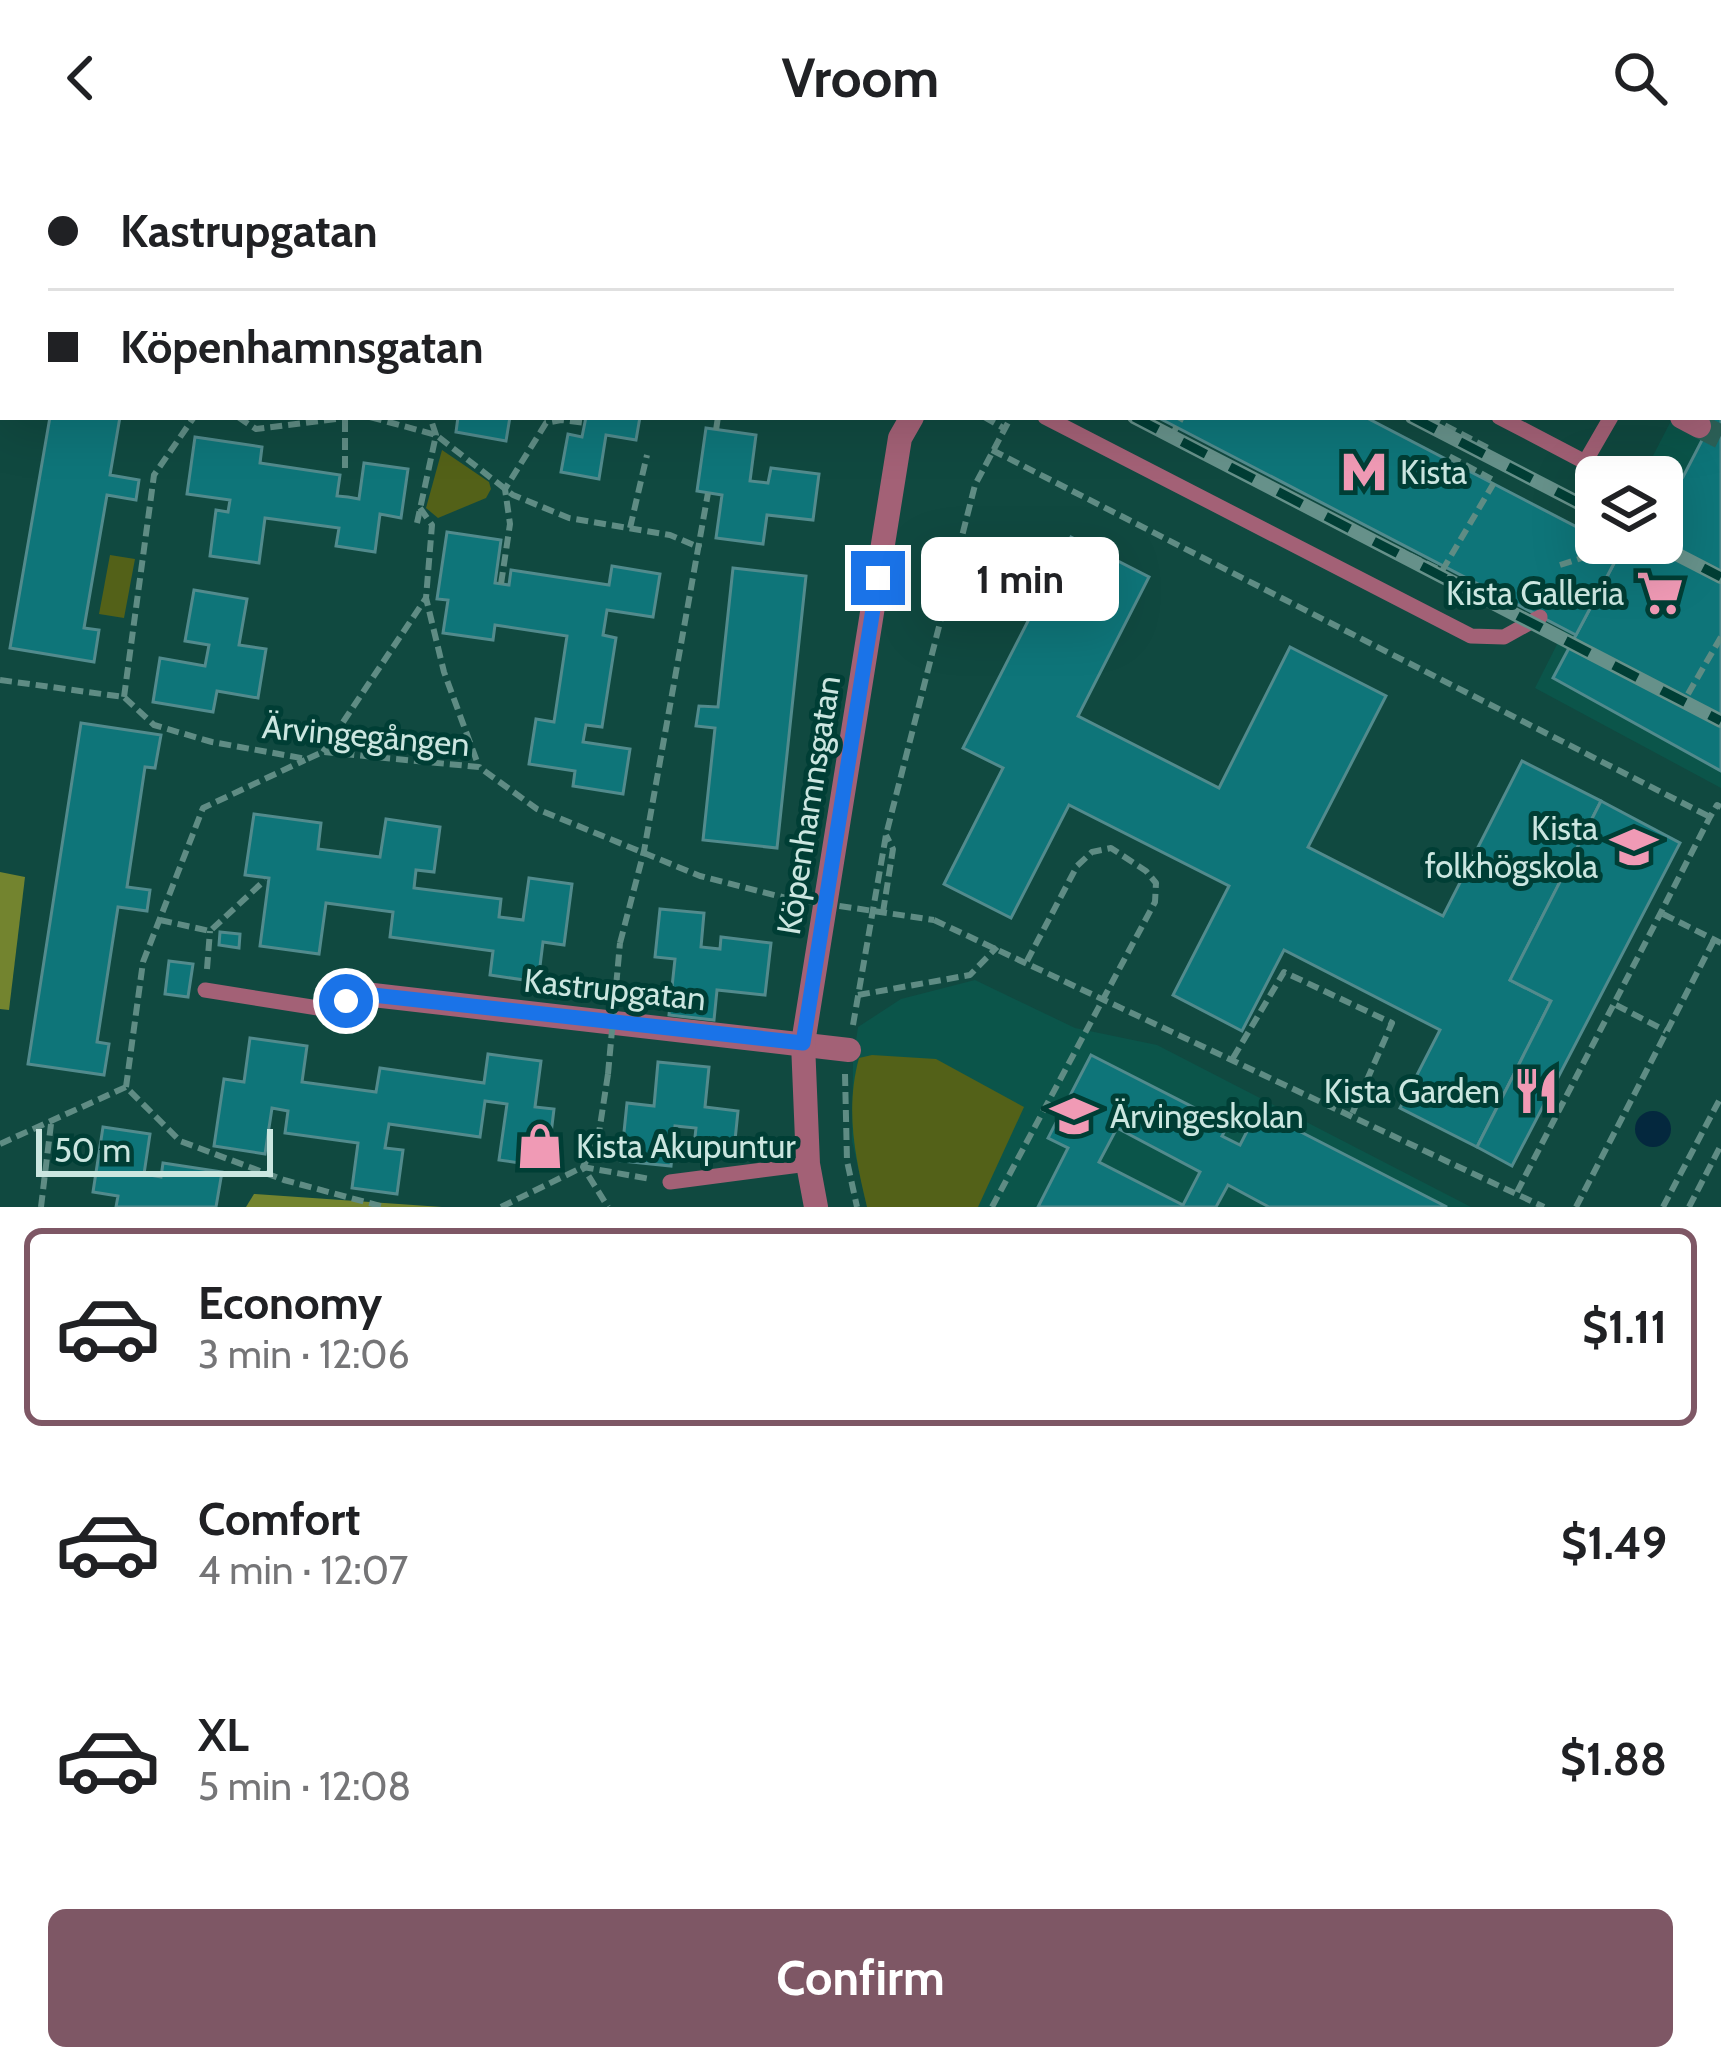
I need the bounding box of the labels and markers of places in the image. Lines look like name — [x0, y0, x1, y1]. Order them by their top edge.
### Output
metro station icon: Kista — [1339, 447, 1389, 497]
place label: Kista — [1400, 452, 1467, 492]
supermarket icon: Kista Galleria — [1635, 568, 1685, 618]
place label: Kista Galleria — [1446, 573, 1624, 613]
place label: Kista folkhögskola — [1425, 808, 1598, 886]
school or university icon: Kista folkhögskola — [1609, 822, 1659, 872]
restaurant icon: Kista Garden — [1511, 1066, 1561, 1116]
place label: Kista Garden — [1324, 1071, 1500, 1111]
school or university icon: Ärvingeskolan — [1049, 1091, 1099, 1141]
place label: Ärvingeskolan — [1110, 1096, 1304, 1136]
shop icon: Kista Akupuntur — [515, 1121, 565, 1171]
place label: Kista Akupuntur — [576, 1126, 796, 1166]

